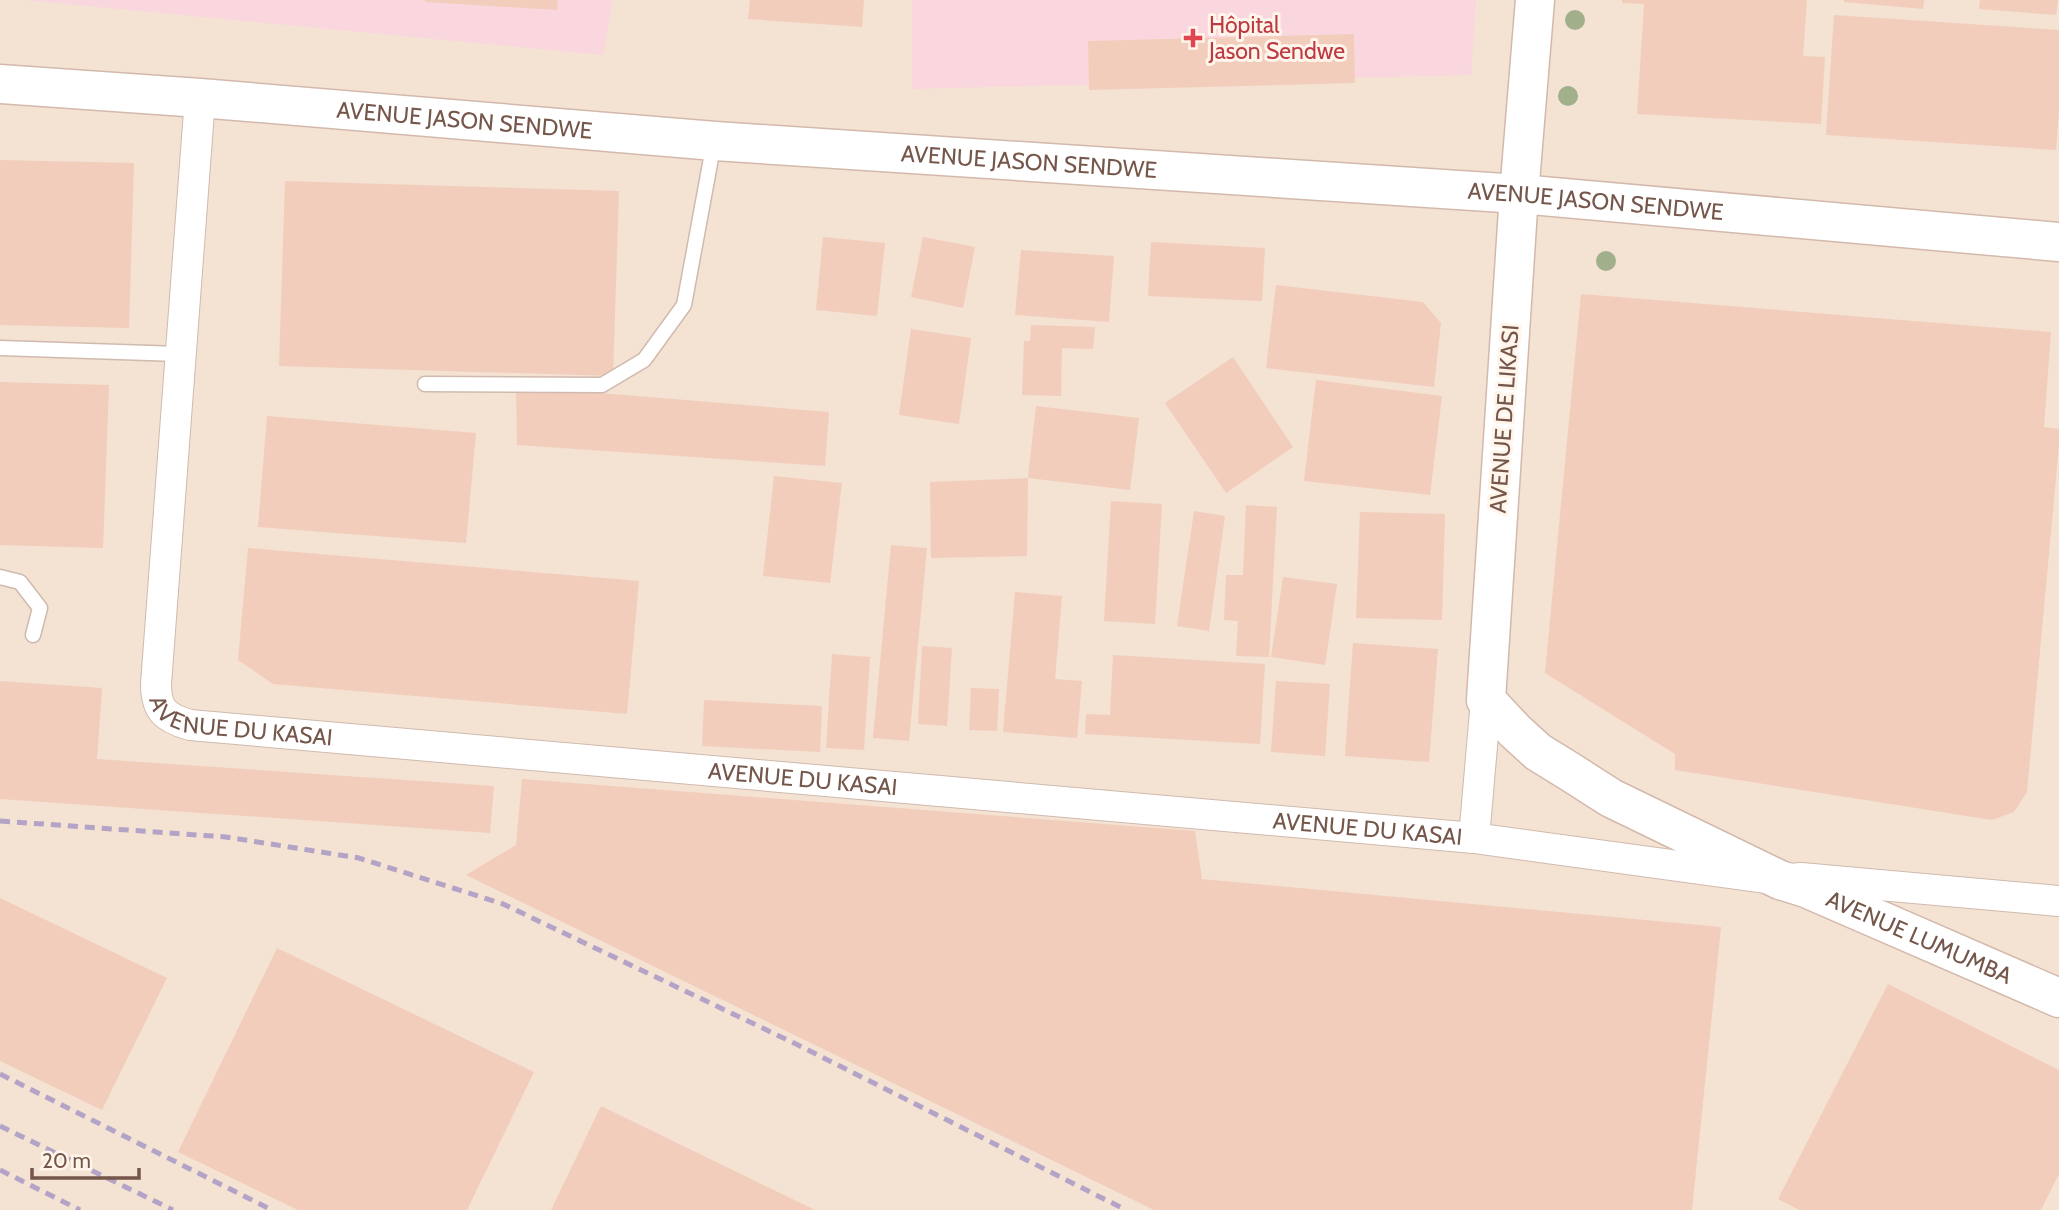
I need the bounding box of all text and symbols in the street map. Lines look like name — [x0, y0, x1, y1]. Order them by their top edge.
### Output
place label: Hôpital Jason Sendwe — [1208, 11, 1345, 65]
marker: Hôpital Jason Sendwe — [1183, 28, 1203, 48]
street label: AVENUE JASON SENDWE — [336, 95, 594, 145]
street label: AVENUE JASON SENDWE — [900, 139, 1158, 184]
street label: AVENUE JASON SENDWE — [1467, 177, 1725, 226]
street label: AVENUE DE LIKASI — [1483, 324, 1525, 514]
street label: AVENUE DU KASAI — [143, 692, 334, 751]
street label: AVENUE DU KASAI — [707, 757, 899, 801]
street label: AVENUE DU KASAI — [1272, 806, 1463, 851]
street label: AVENUE LUMUMBA — [1822, 885, 2016, 990]
scale bar — [32, 1136, 138, 1180]
text: 20 m — [42, 1148, 91, 1173]

